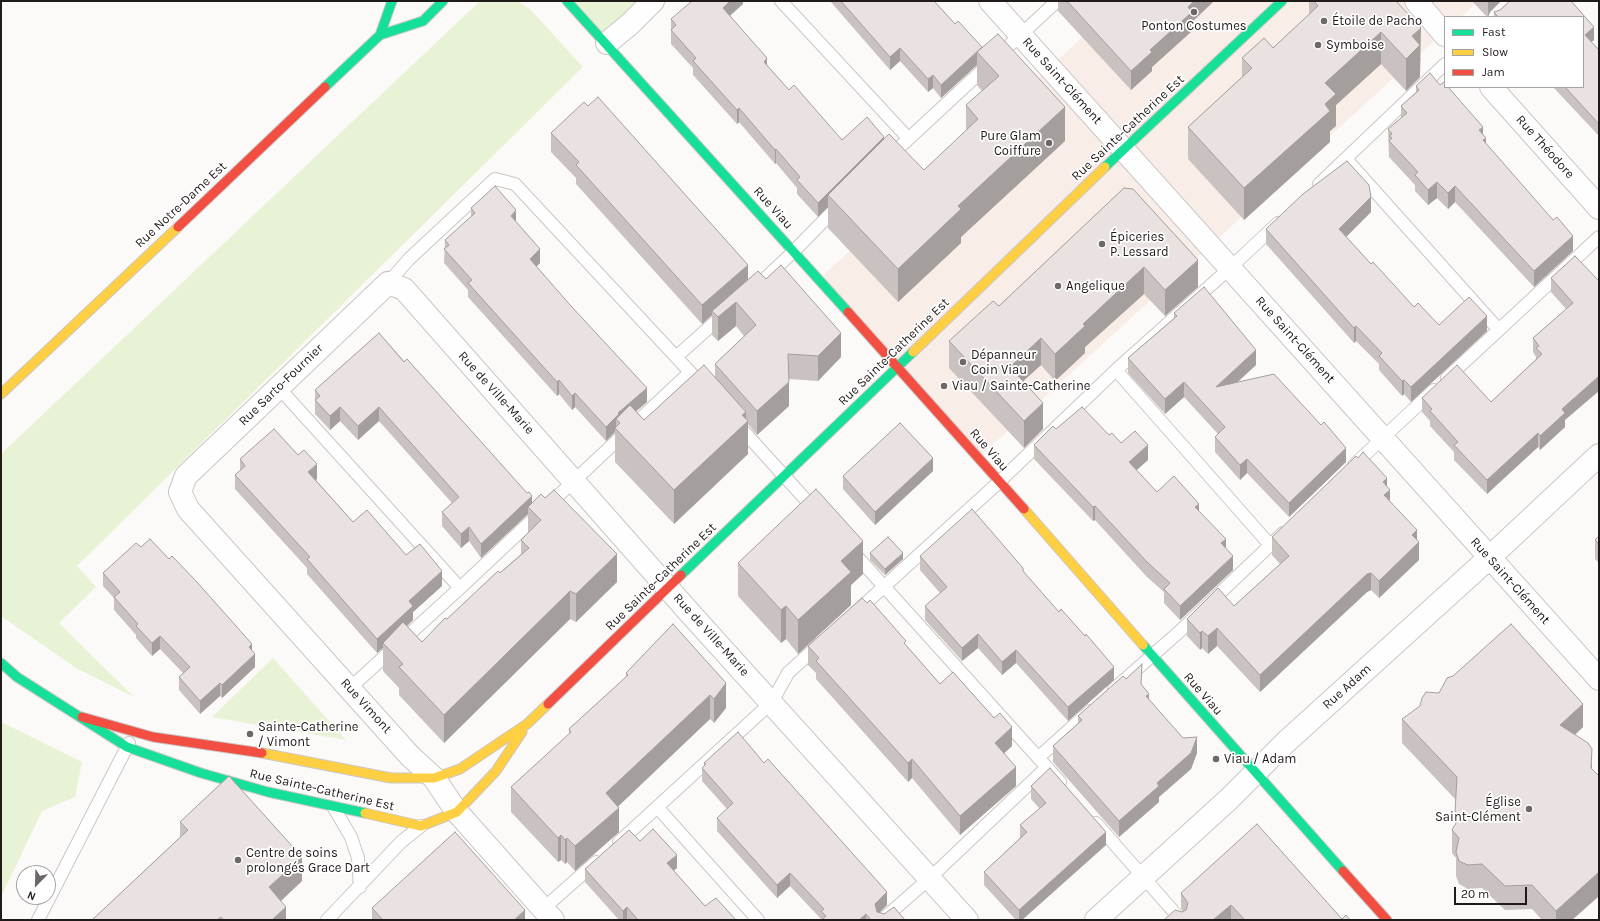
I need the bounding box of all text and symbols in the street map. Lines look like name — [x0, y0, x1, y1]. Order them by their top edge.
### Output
marker: Ponton Costumes — [1189, 7, 1199, 17]
place label: Étoile de Pacho — [1332, 13, 1422, 29]
marker: Étoile de Pacho — [1319, 16, 1329, 26]
legend — [1444, 16, 1584, 88]
place label: Ponton Costumes — [1141, 18, 1247, 34]
text: Fast — [1482, 25, 1505, 39]
street label: Rue Saint-Clément — [1019, 34, 1105, 128]
place label: Symboise — [1326, 37, 1384, 53]
marker: Symboise — [1313, 40, 1323, 50]
text: Slow — [1482, 45, 1508, 59]
text: Jam — [1482, 65, 1505, 79]
street label: Rue Sainte-Catherine Est — [1069, 72, 1187, 184]
street label: Rue Théodore — [1512, 112, 1578, 182]
place label: Pure Glam Coiffure — [980, 128, 1041, 159]
marker: Pure Glam Coiffure — [1044, 138, 1054, 148]
street label: Rue Notre-Dame Est — [132, 159, 230, 251]
street label: Rue Viau — [750, 184, 796, 232]
place label: Épiceries P. Lessard — [1110, 229, 1169, 260]
marker: Épiceries P. Lessard — [1097, 239, 1107, 249]
place label: Angelique — [1066, 278, 1125, 294]
marker: Angelique — [1053, 281, 1063, 291]
street label: Rue Saint-Clément — [1252, 293, 1338, 387]
street label: Rue Sainte-Catherine Est — [835, 295, 953, 409]
street label: Rue Sarto-Fournier — [236, 341, 326, 429]
place label: Dépanneur Coin Viau — [971, 347, 1036, 378]
street label: Rue de Ville-Marie — [455, 348, 537, 438]
marker: Dépanneur Coin Viau — [958, 357, 968, 367]
place label: Viau / Sainte-Catherine — [952, 378, 1090, 394]
marker: Viau / Sainte-Catherine — [939, 381, 949, 391]
street label: Rue Viau — [966, 425, 1012, 475]
street label: Rue Sainte-Catherine Est — [602, 520, 720, 634]
street label: Rue Saint-Clément — [1467, 534, 1553, 628]
street label: Rue de Ville-Marie — [670, 590, 752, 680]
street label: Rue Adam — [1319, 661, 1375, 713]
street label: Rue Viau — [1180, 669, 1226, 719]
street label: Rue Vimont — [337, 675, 395, 737]
place label: Sainte-Catherine / Vimont — [258, 719, 358, 750]
marker: Sainte-Catherine / Vimont — [245, 729, 255, 739]
place label: Viau / Adam — [1224, 751, 1296, 767]
marker: Viau / Adam — [1211, 754, 1221, 764]
street label: Rue Sainte-Catherine Est — [248, 766, 396, 814]
place label: Église Saint-Clément — [1435, 794, 1521, 825]
marker: Église Saint-Clément — [1524, 804, 1534, 814]
place label: Centre de soins prolongés Grace Dart — [246, 845, 370, 876]
marker: Centre de soins prolongés Grace Dart — [233, 855, 243, 865]
north arrow — [16, 865, 56, 905]
scale bar — [1456, 879, 1529, 905]
text: 20 m — [1461, 887, 1489, 901]
text: N — [25, 888, 38, 903]

